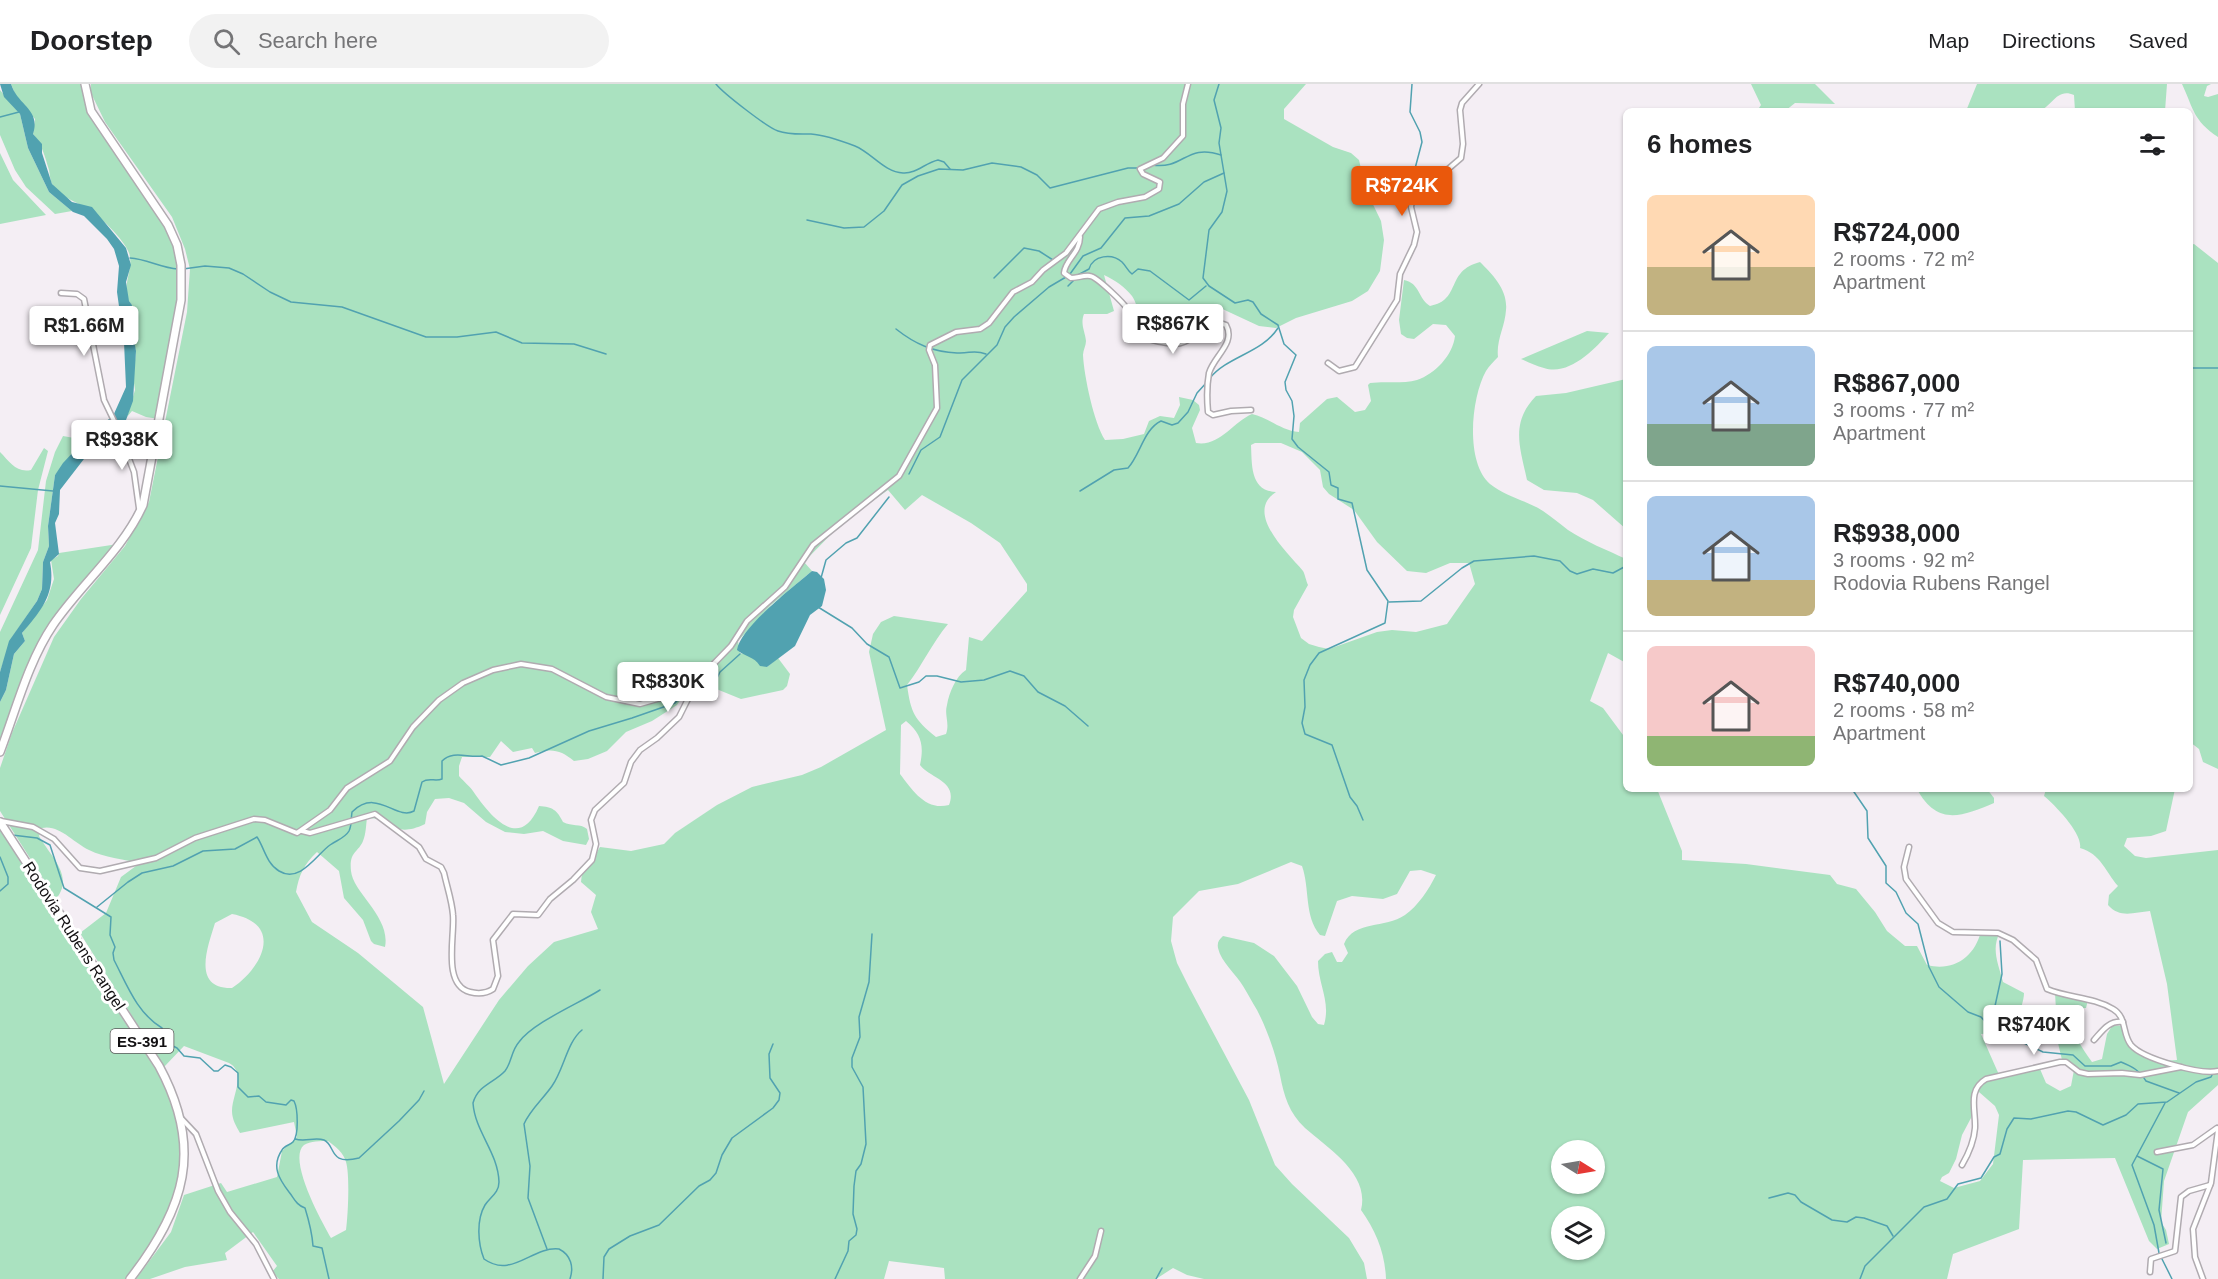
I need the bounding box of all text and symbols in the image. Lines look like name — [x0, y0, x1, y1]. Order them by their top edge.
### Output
search box — [189, 14, 609, 68]
text: Doorstep — [30, 25, 153, 56]
icon: search — [210, 25, 243, 58]
text: Search here — [258, 28, 378, 53]
text: Map — [1928, 29, 1969, 52]
text: Directions — [2002, 29, 2095, 52]
text: Saved — [2128, 29, 2188, 52]
icon: filters — [2136, 128, 2169, 161]
text: 6 homes — [1647, 129, 1753, 159]
pin: R$724K — [1353, 166, 1451, 217]
text: R$724K — [1365, 174, 1439, 196]
text: R$724,000 — [1833, 217, 1960, 247]
icon: home — [1695, 219, 1767, 291]
text: 2 rooms · 72 m² — [1833, 248, 1974, 270]
text: Apartment — [1833, 271, 1925, 293]
pin: R$867K — [1124, 304, 1222, 355]
pin: R$1.66M — [29, 306, 139, 357]
text: R$867K — [1136, 312, 1210, 334]
text: R$1.66M — [43, 314, 125, 336]
text: R$867,000 — [1833, 368, 1960, 398]
icon: home — [1695, 370, 1767, 442]
text: 3 rooms · 77 m² — [1833, 399, 1974, 421]
pin: R$938K — [73, 420, 171, 471]
text: Apartment — [1833, 422, 1925, 444]
text: R$938K — [85, 428, 159, 450]
text: R$938,000 — [1833, 518, 1960, 548]
icon: home — [1695, 520, 1767, 592]
text: 3 rooms · 92 m² — [1833, 549, 1974, 571]
text: Rodovia Rubens Rangel — [1833, 572, 2050, 594]
pin: R$830K — [619, 662, 717, 713]
text: R$740,000 — [1833, 668, 1960, 698]
text: R$830K — [631, 670, 705, 692]
icon: home — [1695, 670, 1767, 742]
text: 2 rooms · 58 m² — [1833, 699, 1974, 721]
text: Apartment — [1833, 722, 1925, 744]
street label: Rodovia Rubens Rangel — [20, 859, 128, 1013]
pin: R$740K — [1985, 1005, 2083, 1056]
text: R$740K — [1997, 1013, 2071, 1035]
road number: ES-391 — [110, 1029, 174, 1053]
north arrow — [1551, 1140, 1605, 1194]
map controls — [1551, 1140, 1605, 1260]
button: layers — [1551, 1206, 1605, 1260]

